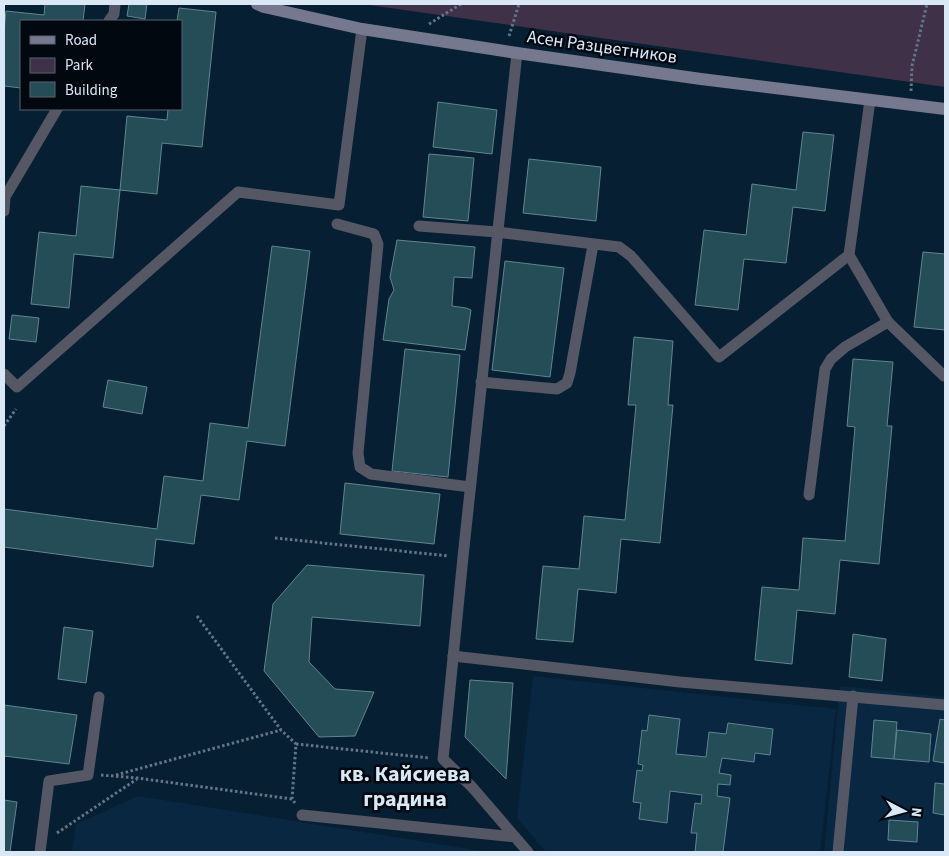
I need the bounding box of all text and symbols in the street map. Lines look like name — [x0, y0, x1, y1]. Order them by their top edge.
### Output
legend — [20, 20, 182, 110]
street label: Асен Разцветников — [526, 24, 678, 70]
text: Road — [65, 30, 97, 51]
text: Park — [65, 55, 94, 76]
text: Building — [65, 80, 118, 101]
district label: кв. Кайсиева градина — [340, 758, 470, 815]
north arrow — [879, 786, 929, 836]
text: N — [906, 807, 926, 818]

